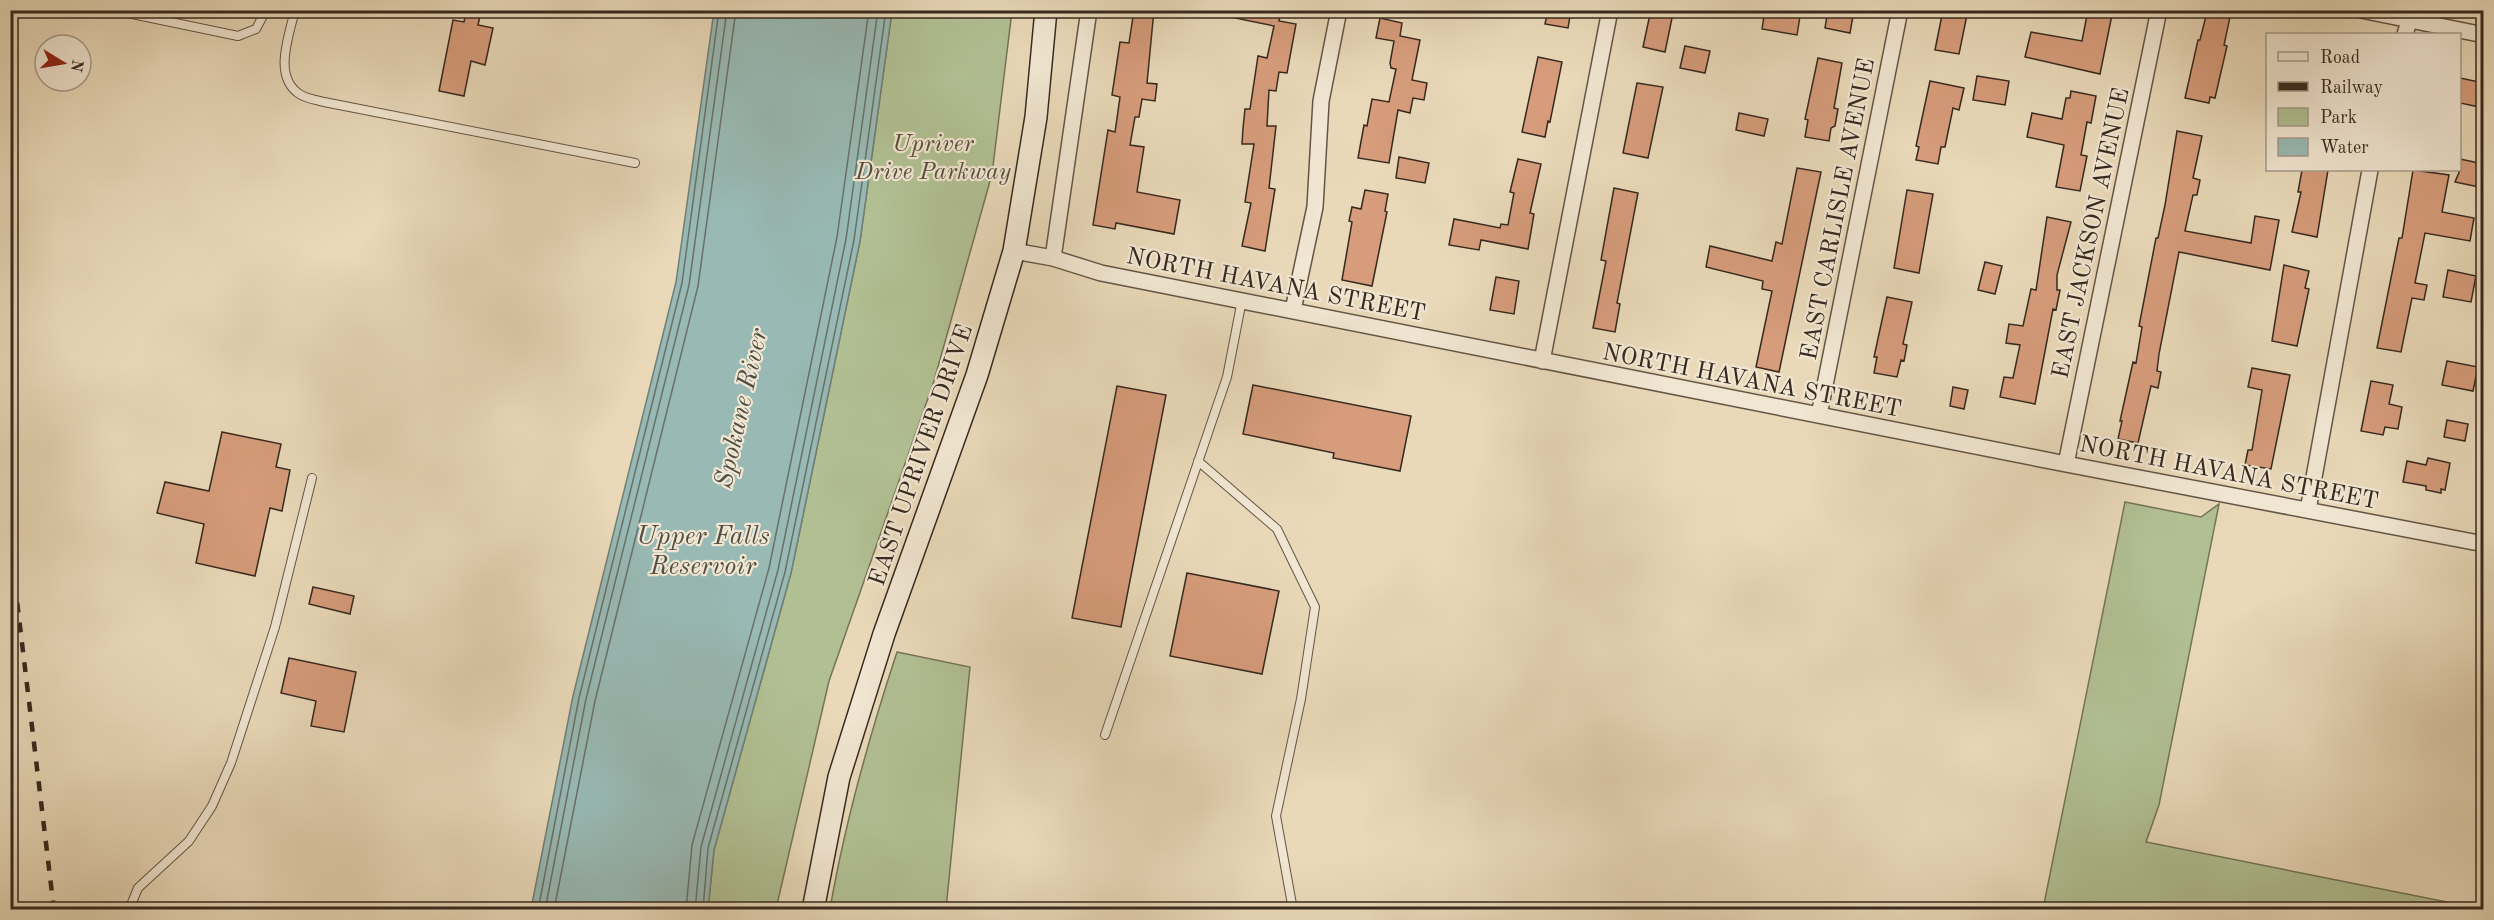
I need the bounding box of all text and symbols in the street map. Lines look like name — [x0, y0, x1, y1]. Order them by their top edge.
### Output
north arrow — [33, 33, 93, 93]
legend — [2266, 33, 2461, 171]
text: Road — [2320, 49, 2360, 67]
street label: EAST CARLISLE AVENUE — [1798, 56, 1880, 362]
text: N — [67, 58, 85, 74]
text: Railway — [2320, 79, 2383, 97]
street label: EAST JACKSON AVENUE — [2049, 86, 2135, 381]
text: Park — [2320, 109, 2357, 127]
park label: Upriver Drive Parkway — [854, 133, 1012, 185]
text: Water — [2320, 139, 2369, 157]
street label: NORTH HAVANA STREET — [1124, 245, 1427, 327]
street label: EAST UPRIVER DRIVE — [866, 322, 978, 589]
water label: Spokane River — [711, 325, 773, 491]
street label: NORTH HAVANA STREET — [1600, 341, 1903, 423]
street label: NORTH HAVANA STREET — [2077, 433, 2380, 515]
water label: Upper Falls Reservoir — [636, 524, 770, 580]

